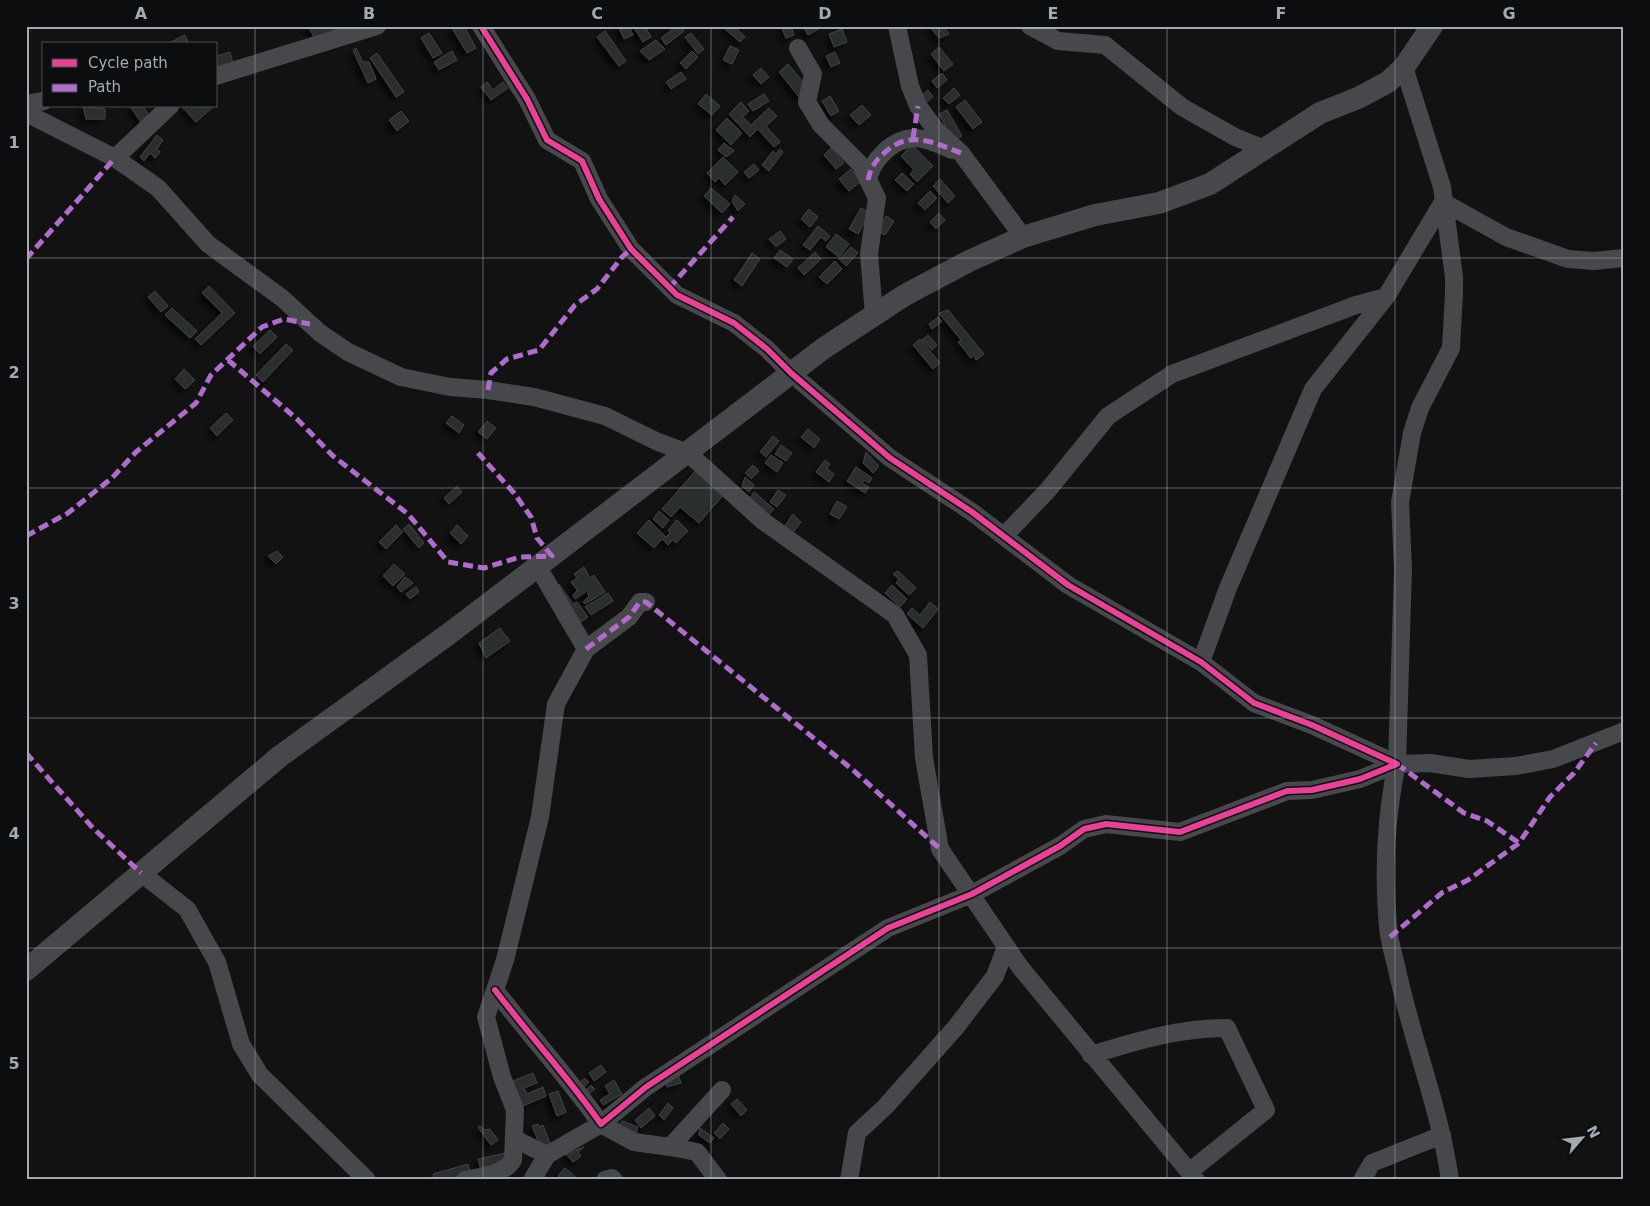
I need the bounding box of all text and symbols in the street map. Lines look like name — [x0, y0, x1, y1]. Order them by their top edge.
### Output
text: A — [135, 4, 148, 23]
text: B — [363, 4, 375, 23]
text: C — [591, 4, 603, 23]
text: D — [818, 4, 832, 23]
text: E — [1048, 4, 1058, 23]
text: F — [1276, 4, 1286, 23]
text: G — [1502, 4, 1516, 23]
legend — [42, 42, 218, 108]
text: Cycle path — [88, 54, 168, 72]
text: Path — [88, 78, 121, 96]
text: 1 — [8, 133, 20, 152]
text: 2 — [8, 363, 20, 382]
text: 3 — [8, 594, 20, 613]
text: 4 — [8, 824, 20, 843]
text: 5 — [8, 1054, 20, 1073]
north arrow — [1558, 1114, 1608, 1164]
text: N — [1584, 1123, 1603, 1141]

